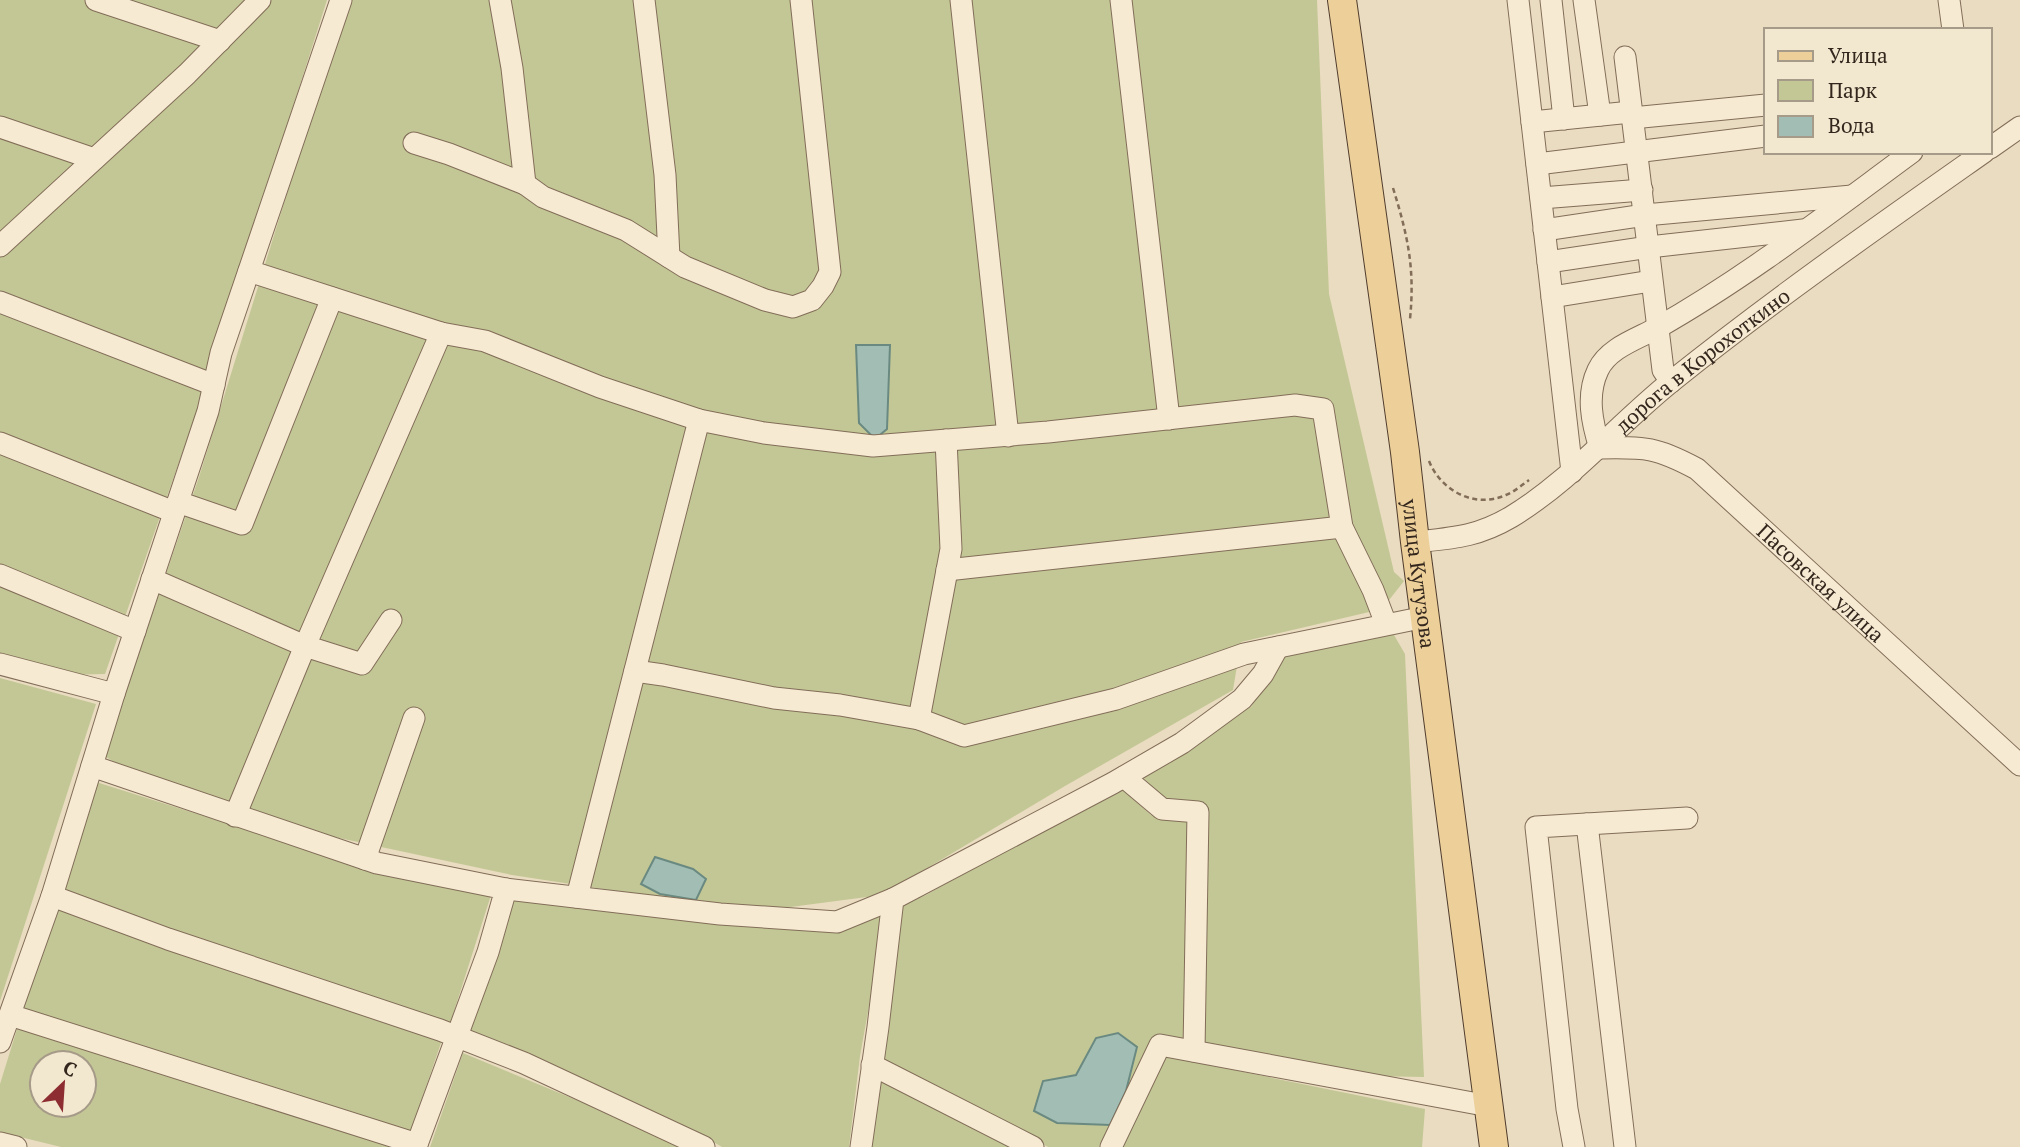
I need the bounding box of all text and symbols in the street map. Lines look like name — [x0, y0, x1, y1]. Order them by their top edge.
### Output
legend — [1764, 28, 1992, 154]
text: Улица — [1828, 41, 1888, 69]
text: Парк — [1828, 76, 1878, 104]
text: Вода — [1828, 111, 1875, 139]
street label: дорога в Корохоткино — [1609, 281, 1796, 439]
street label: улица Кутузова — [1396, 497, 1443, 651]
street label: Пасовская улица — [1751, 517, 1891, 648]
north arrow — [28, 1049, 98, 1119]
text: С — [59, 1054, 81, 1082]

